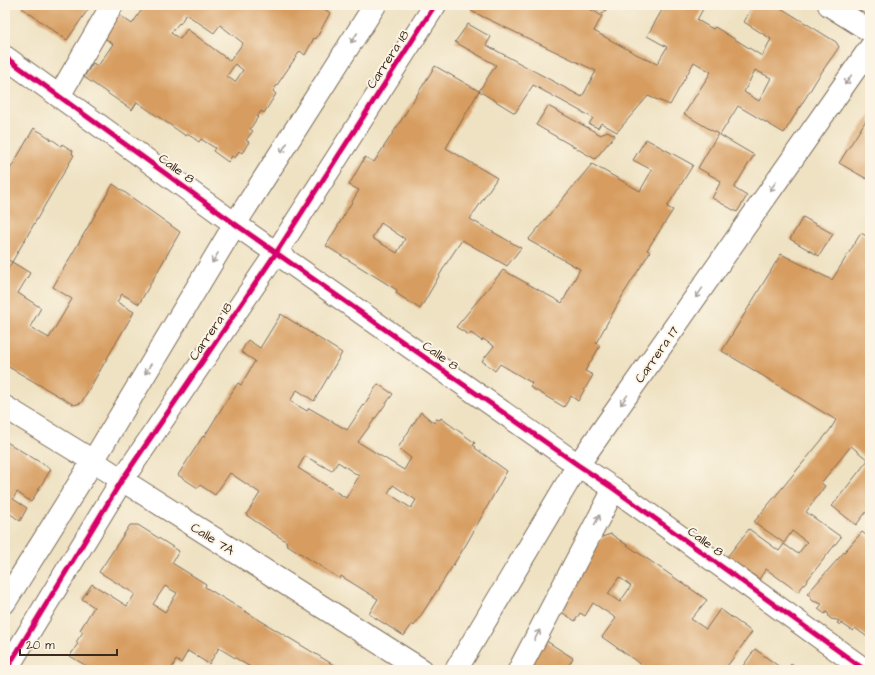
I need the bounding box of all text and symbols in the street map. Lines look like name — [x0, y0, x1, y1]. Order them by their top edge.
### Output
street label: Carrera 18 — [362, 26, 414, 92]
one-way arrow — [349, 32, 357, 44]
one-way arrow — [844, 74, 852, 85]
one-way arrow — [279, 142, 288, 153]
street label: Calle 8 — [155, 150, 199, 188]
one-way arrow — [769, 181, 777, 192]
one-way arrow — [210, 252, 218, 264]
one-way arrow — [695, 287, 703, 298]
street label: Carrera 18 — [185, 299, 237, 364]
street label: Carrera 17 — [631, 322, 683, 387]
street label: Calle 8 — [419, 337, 463, 375]
one-way arrow — [144, 363, 152, 375]
one-way arrow — [620, 394, 628, 405]
one-way arrow — [594, 515, 602, 527]
street label: Calle 7A — [187, 518, 238, 560]
street label: Calle 8 — [684, 523, 728, 561]
one-way arrow — [534, 630, 541, 642]
scale bar — [20, 631, 117, 657]
text: 20 m — [26, 637, 55, 654]

